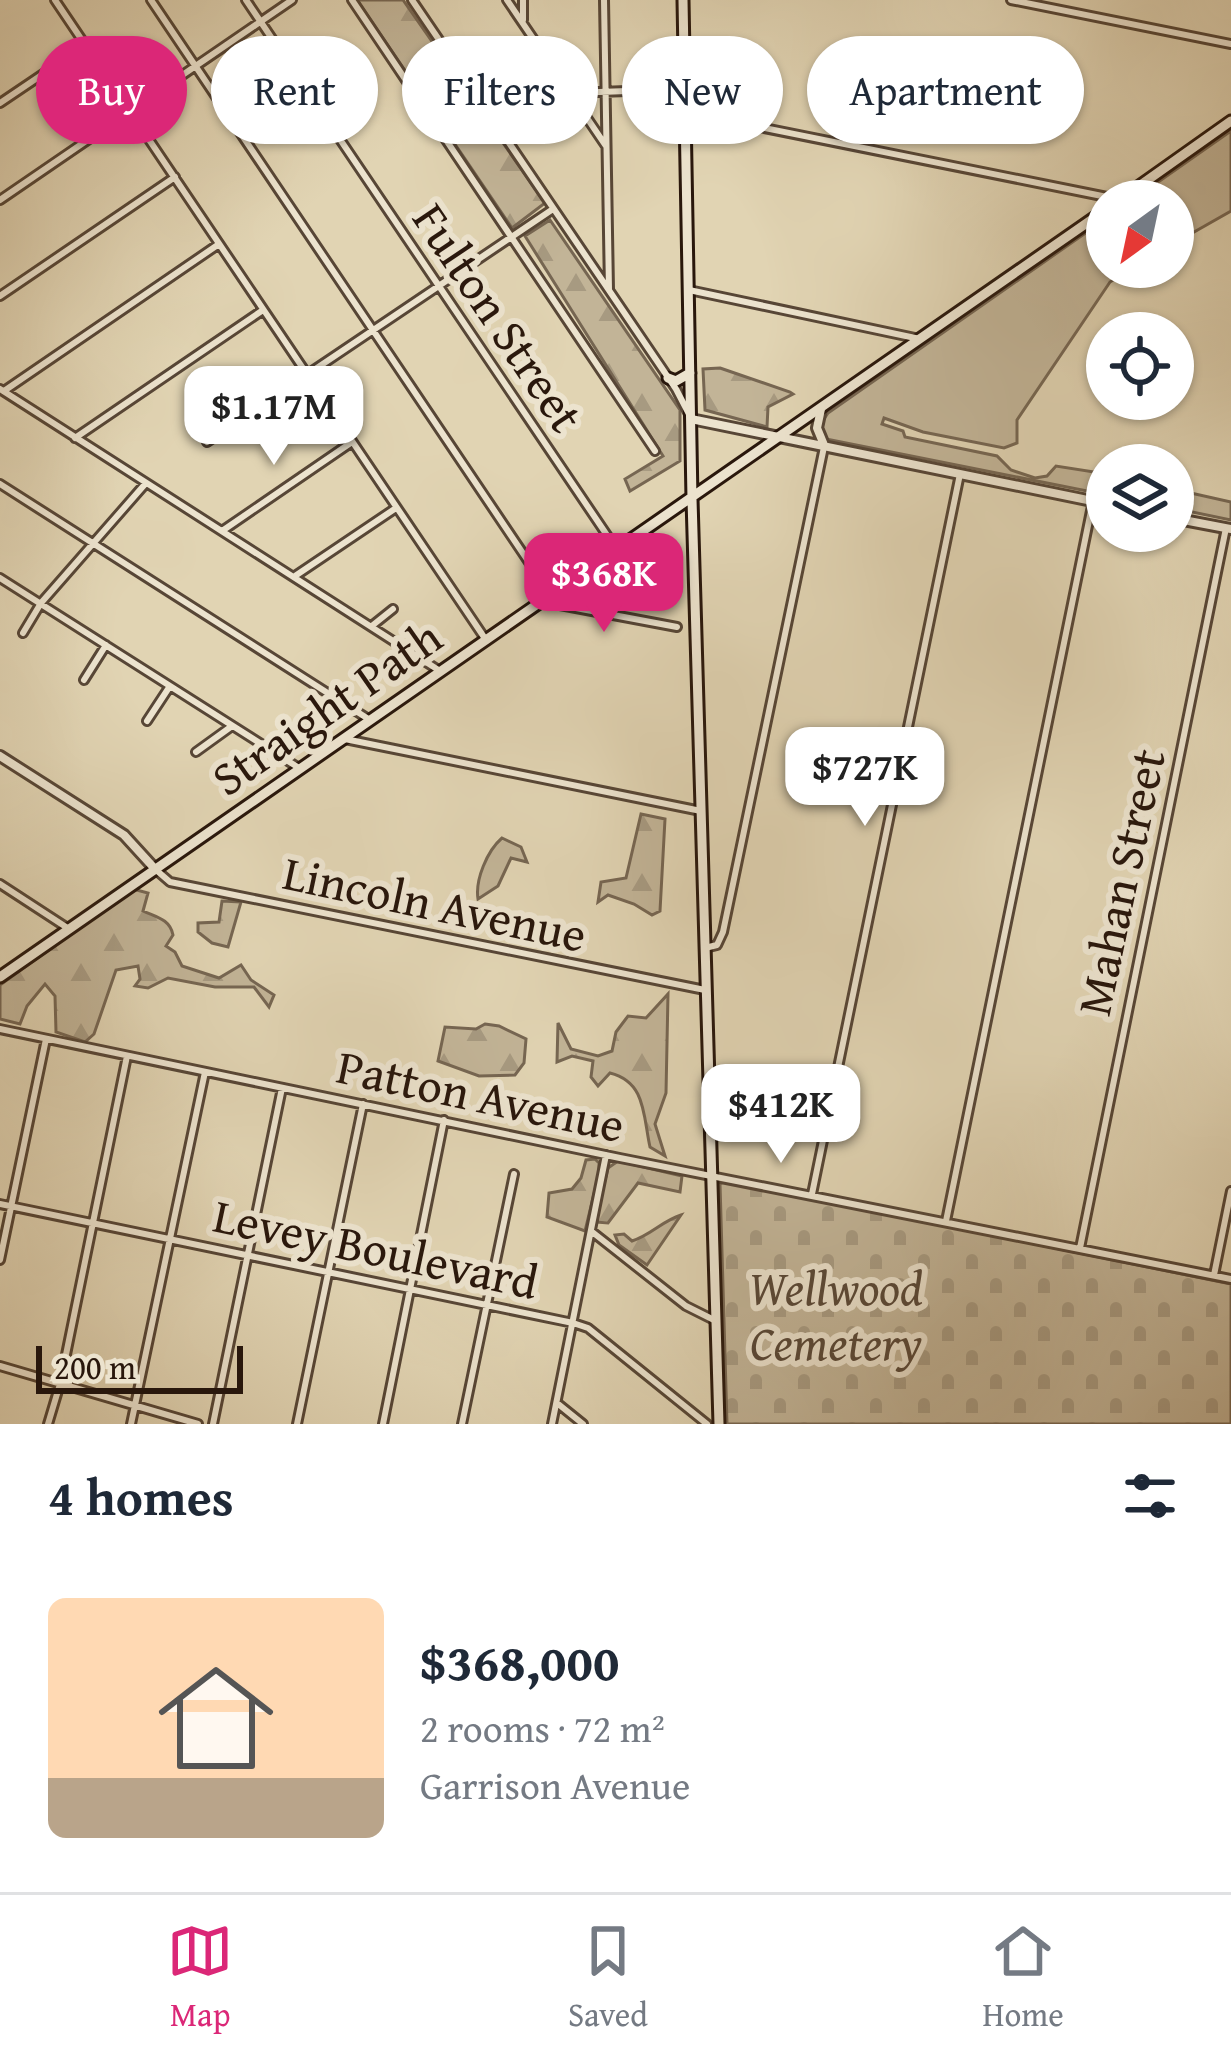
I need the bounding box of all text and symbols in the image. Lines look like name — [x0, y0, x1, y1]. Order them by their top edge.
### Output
chip: Buy — [36, 36, 187, 144]
chip: Rent — [211, 36, 378, 144]
chip: Filters — [402, 36, 598, 144]
chip: New — [622, 36, 783, 144]
chip: Apartment — [807, 36, 1084, 144]
north arrow — [1086, 180, 1194, 288]
map controls — [1086, 180, 1194, 552]
street label: Fulton Street — [396, 188, 602, 446]
button: locate — [1086, 312, 1194, 420]
pin: $1.17M — [176, 366, 372, 468]
text: $1.17M — [211, 376, 337, 433]
button: layers — [1086, 444, 1194, 552]
pin: $368K — [520, 533, 688, 635]
text: $368K — [551, 543, 657, 600]
street label: Straight Path — [196, 601, 456, 813]
pin: $727K — [781, 727, 949, 829]
text: $727K — [812, 737, 918, 794]
street label: Mahan Street — [1057, 742, 1183, 1022]
street label: Lincoln Avenue — [277, 836, 593, 970]
street label: Patton Avenue — [331, 1030, 631, 1160]
pin: $412K — [697, 1064, 865, 1166]
text: $412K — [728, 1074, 834, 1131]
street label: Levey Boulevard — [207, 1179, 545, 1317]
park label: Wellwood Cemetery — [749, 1252, 923, 1378]
scale bar — [36, 1340, 243, 1393]
text: 200 m — [54, 1343, 136, 1391]
text: 4 homes — [48, 1459, 234, 1534]
icon: filters — [1117, 1463, 1183, 1529]
text: $368,000 — [420, 1624, 619, 1699]
icon: home — [144, 1646, 288, 1790]
text: 2 rooms · 72 m² — [420, 1699, 665, 1756]
text: Garrison Avenue — [420, 1756, 690, 1813]
tab: Map — [167, 1918, 233, 2038]
tab: Saved — [568, 1918, 648, 2038]
tab: Home — [982, 1918, 1064, 2038]

